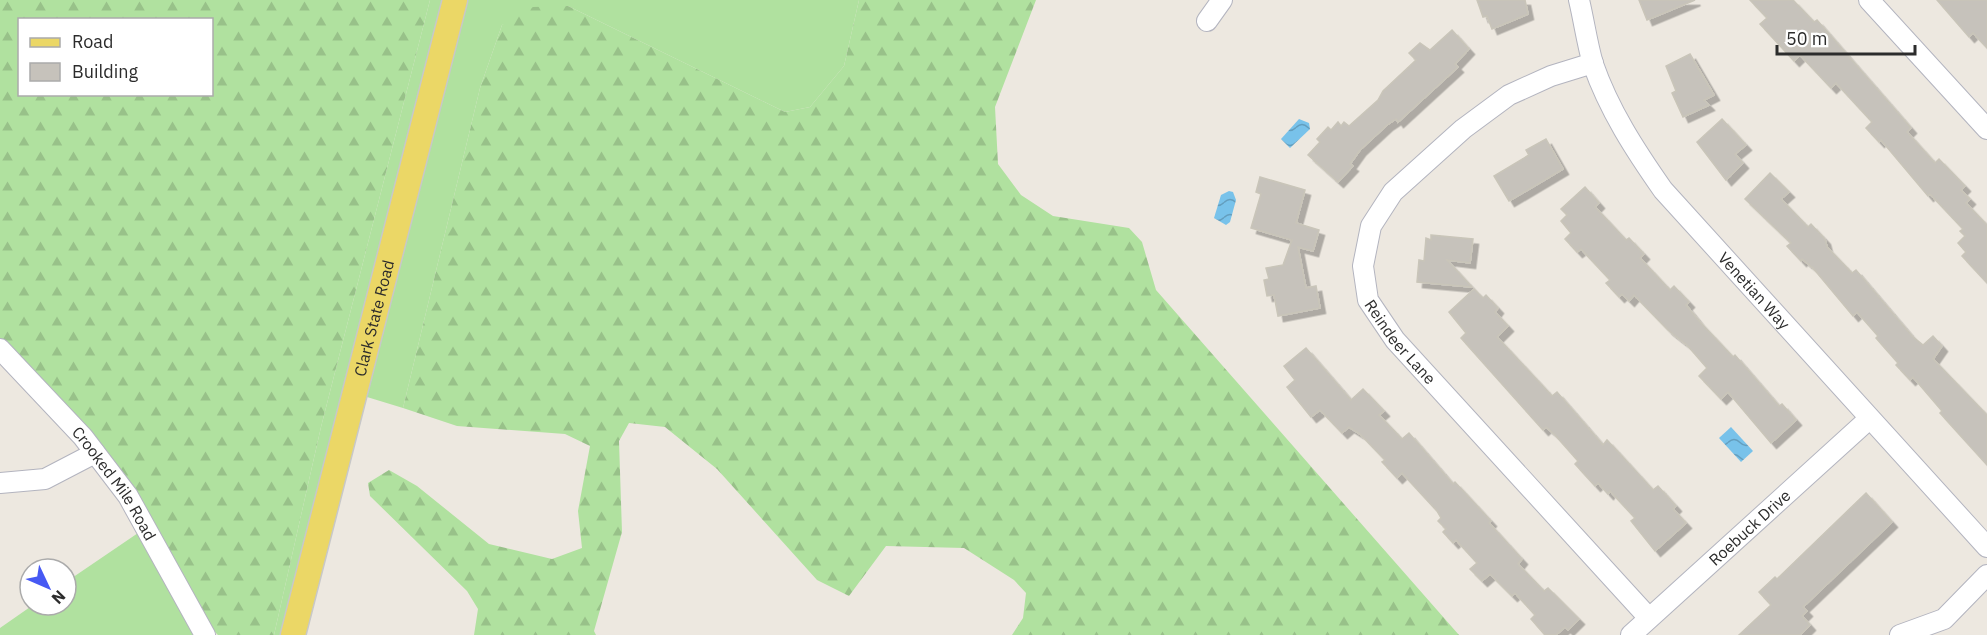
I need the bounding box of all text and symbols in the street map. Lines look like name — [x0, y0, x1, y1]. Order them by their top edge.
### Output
legend — [18, 18, 213, 96]
scale bar — [1777, 18, 1915, 56]
text: 50 m — [1786, 27, 1828, 50]
text: Road — [72, 30, 113, 53]
text: Building — [72, 60, 139, 83]
street label: Venetian Way — [1714, 248, 1795, 333]
street label: Clark State Road — [349, 258, 398, 378]
street label: Reindeer Lane — [1361, 296, 1440, 388]
street label: Crooked Mile Road — [68, 422, 161, 544]
street label: Roebuck Drive — [1704, 485, 1795, 570]
north arrow — [18, 557, 78, 617]
text: N — [48, 586, 70, 609]

